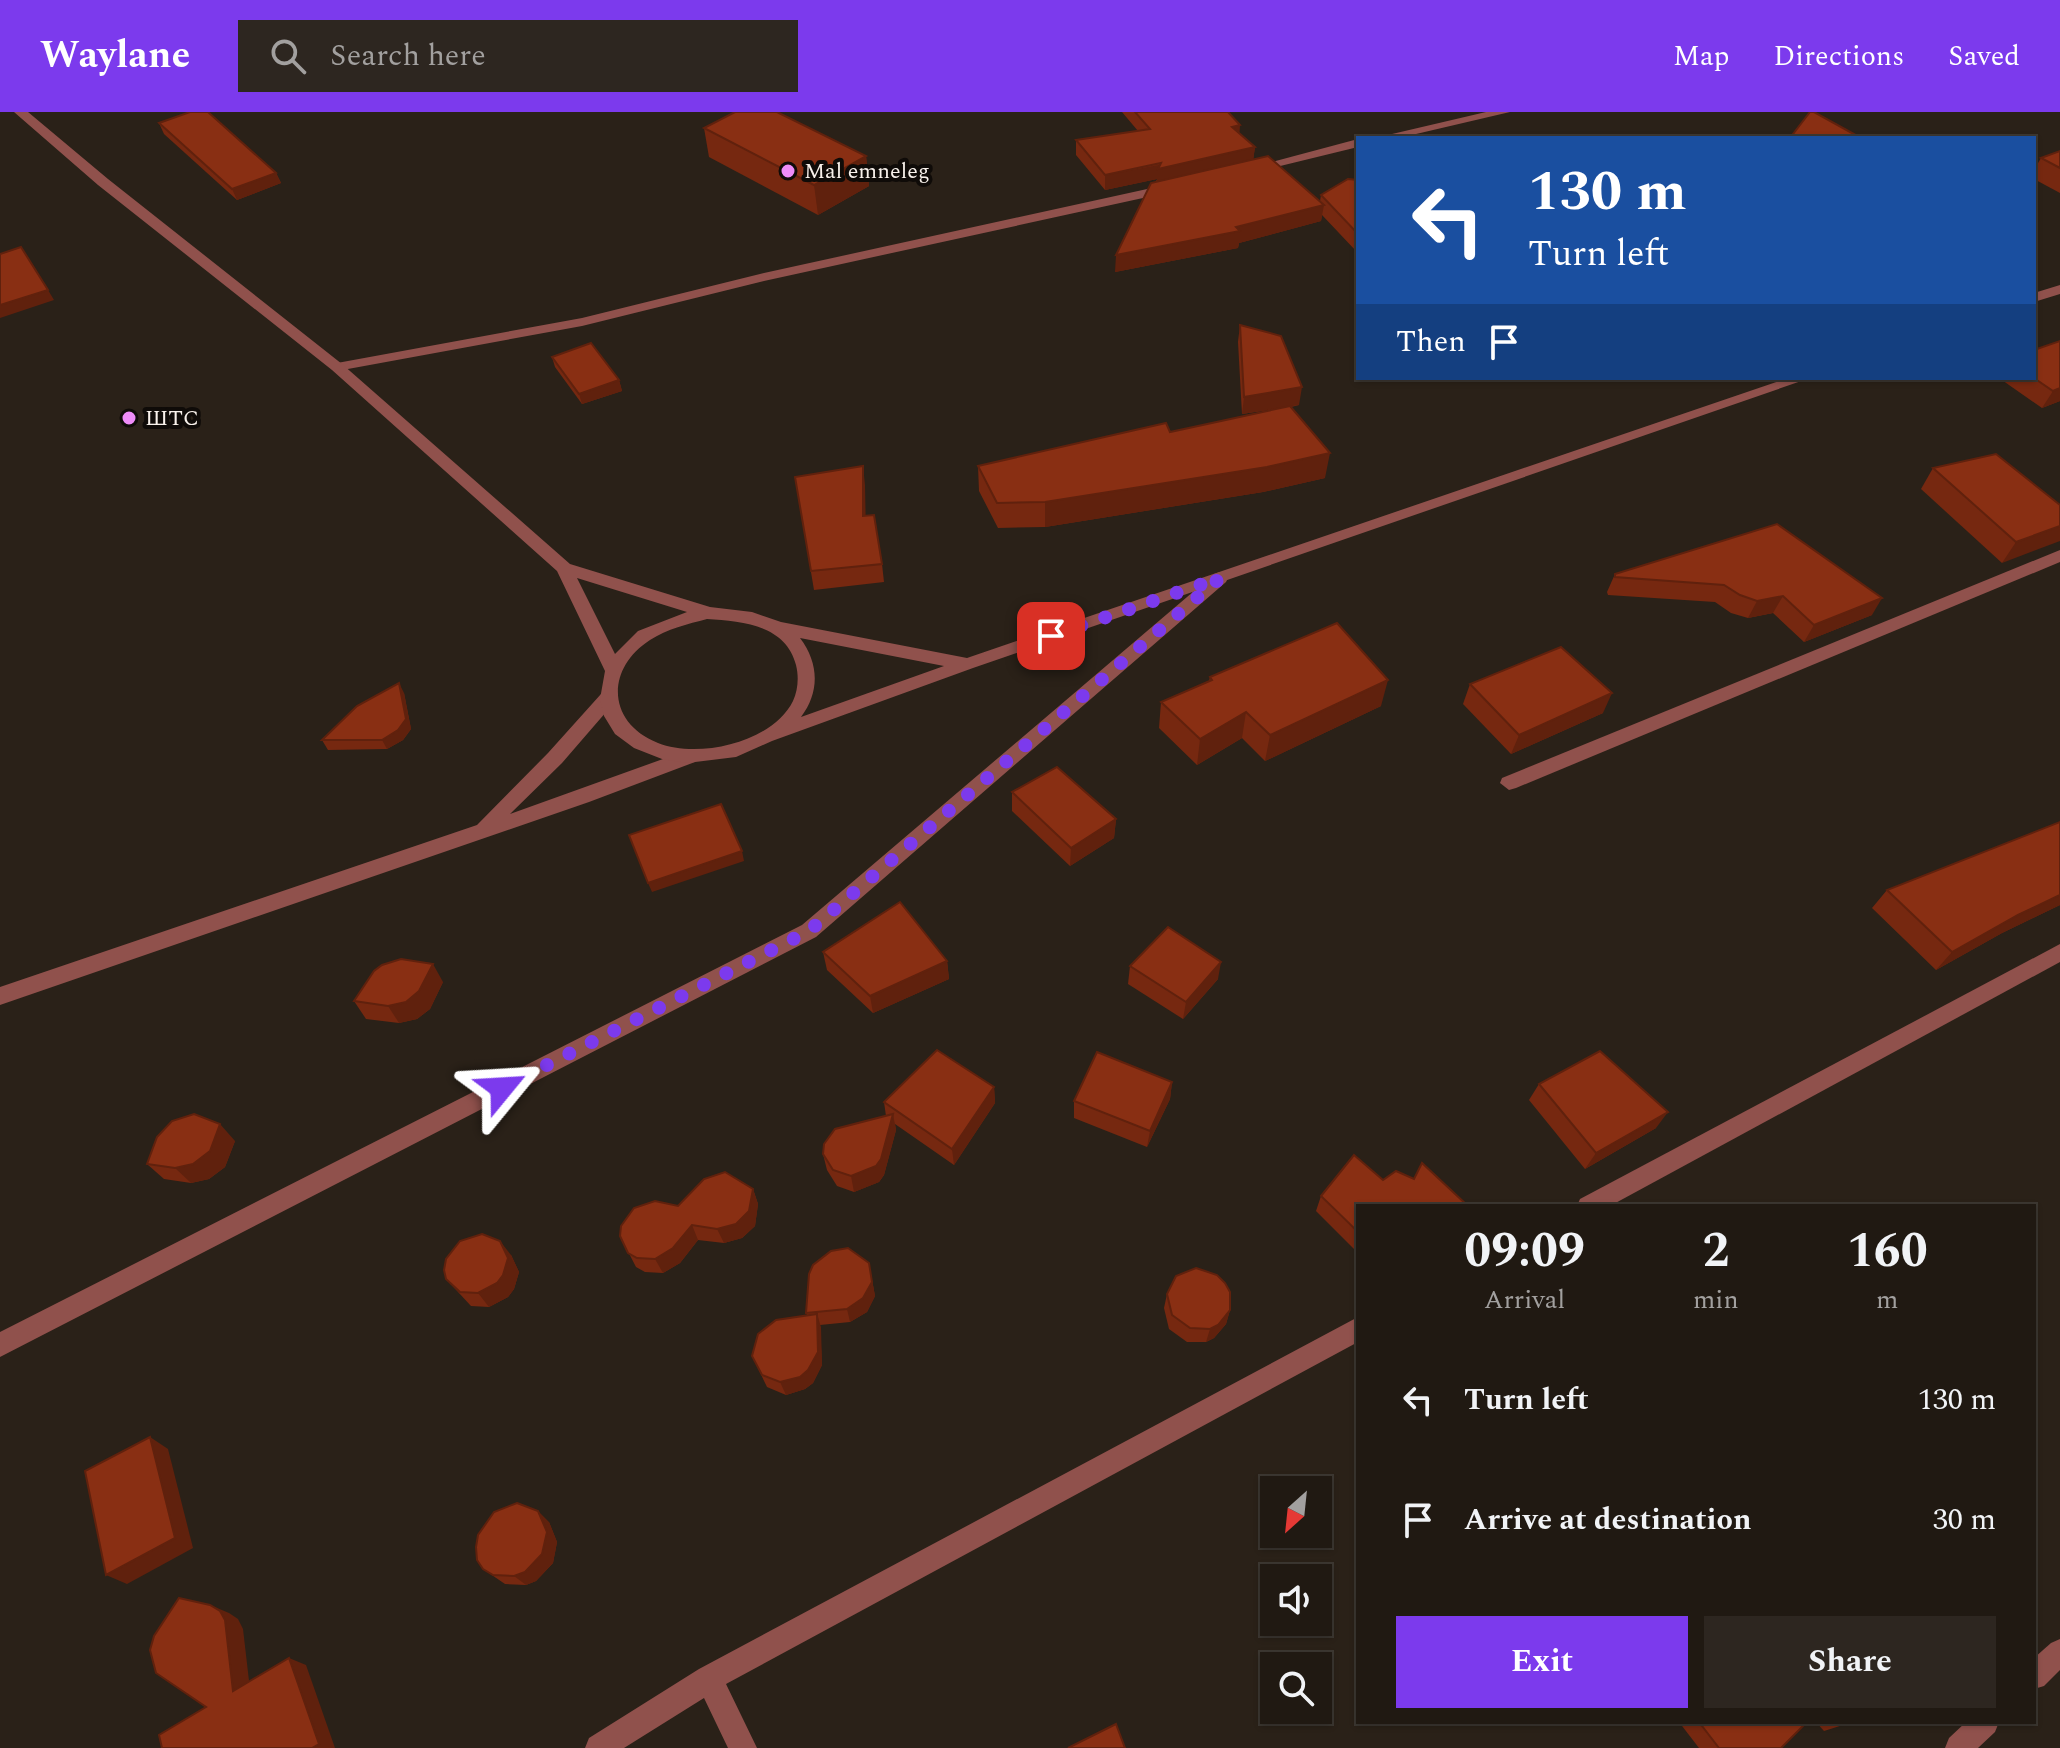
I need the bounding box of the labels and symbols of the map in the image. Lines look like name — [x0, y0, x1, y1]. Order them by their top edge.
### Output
place label: Mal emneleg — [804, 155, 930, 188]
marker: Mal emneleg — [779, 162, 797, 180]
place label: ШТС — [145, 402, 199, 435]
marker: ШТС — [120, 409, 138, 427]
pin — [1017, 602, 1085, 670]
position arrow — [460, 1046, 544, 1130]
north arrow — [1260, 1476, 1332, 1548]

